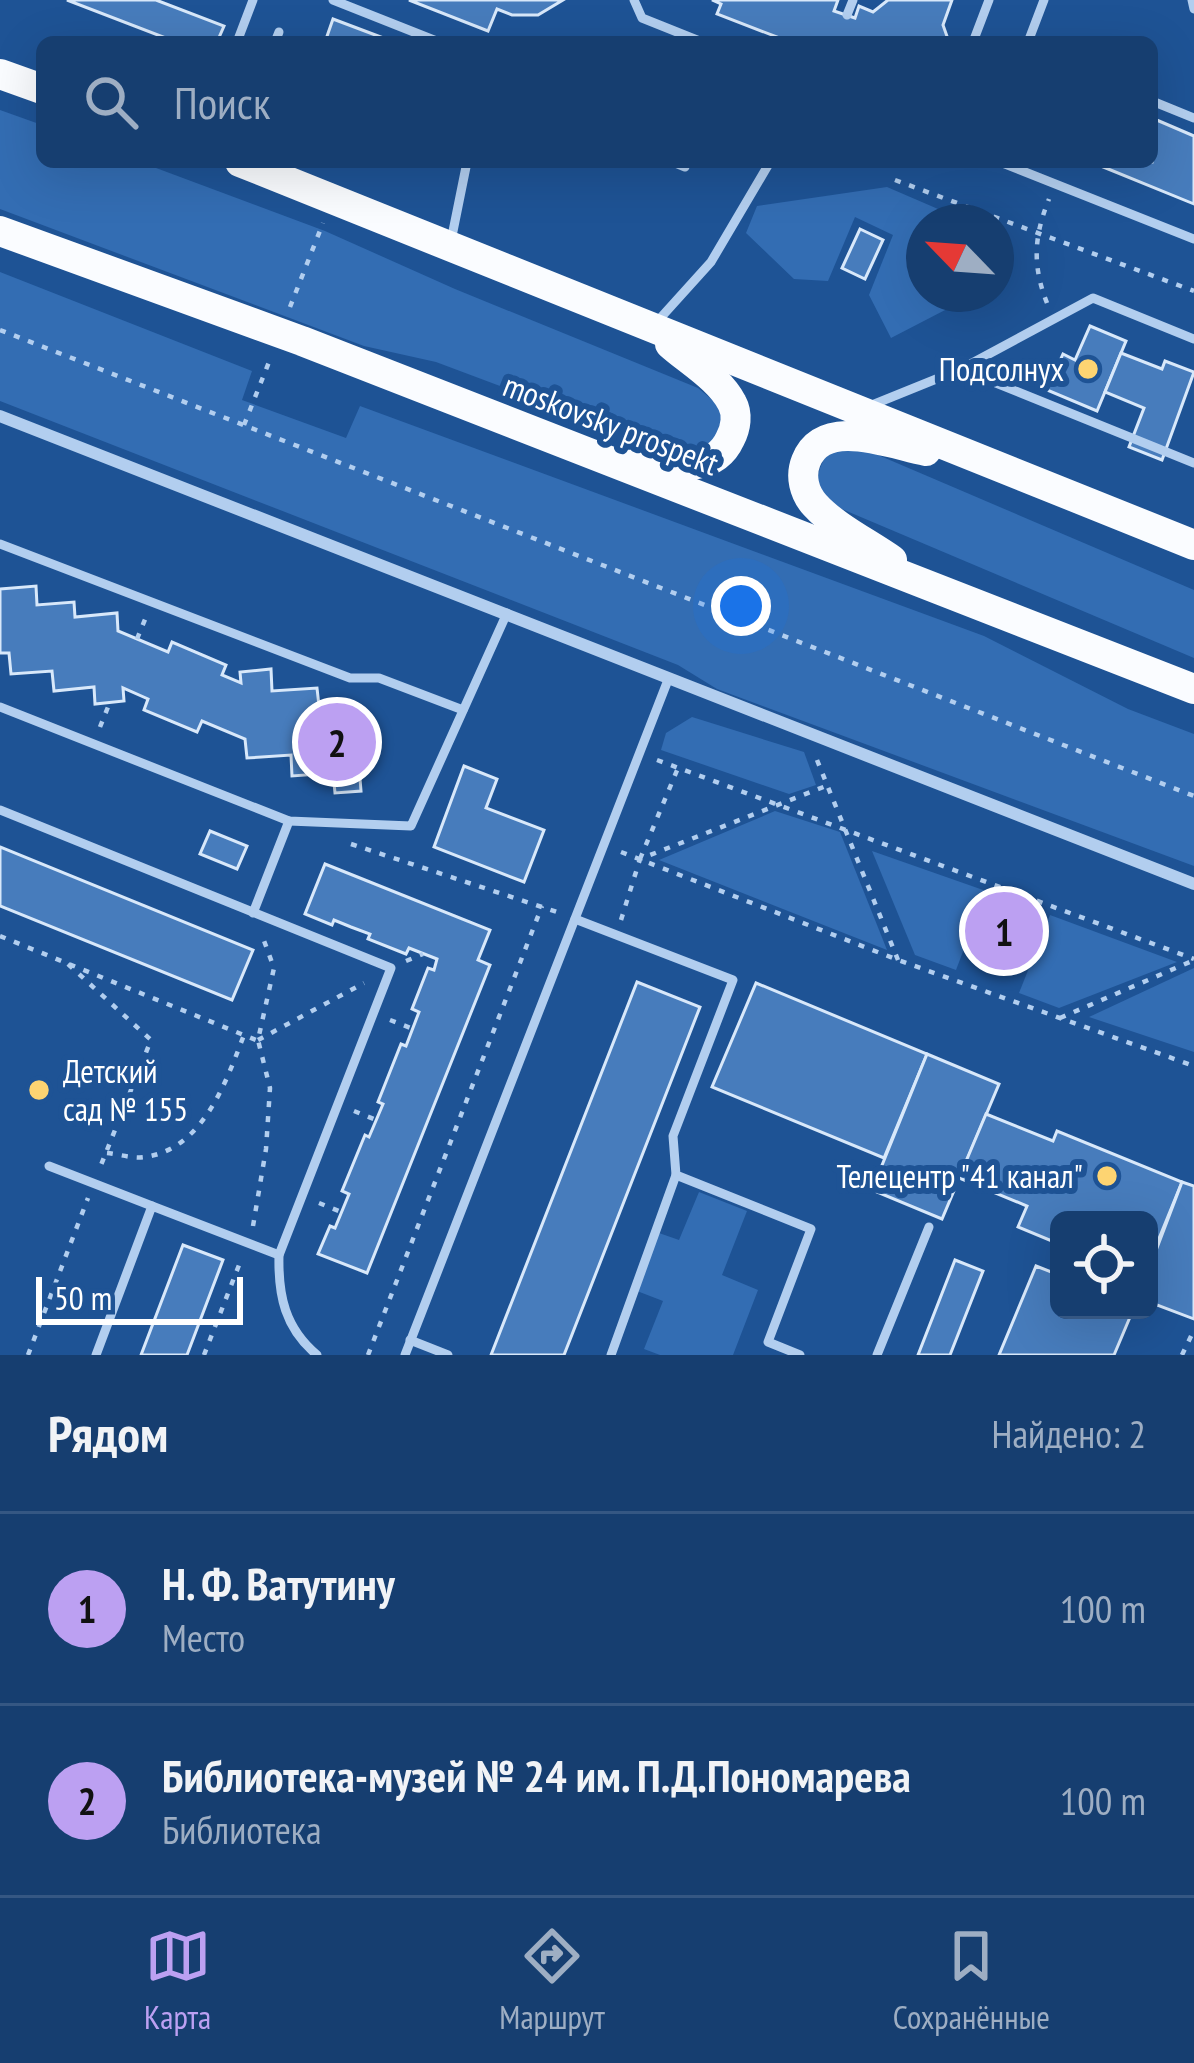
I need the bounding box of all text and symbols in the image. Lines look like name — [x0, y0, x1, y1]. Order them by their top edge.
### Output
search box — [36, 36, 1158, 168]
icon: search — [78, 69, 144, 135]
text: Поиск — [174, 73, 270, 131]
north arrow — [906, 204, 1014, 312]
place label: Подсолнух — [939, 347, 1064, 390]
marker: Подсолнух — [1075, 356, 1101, 382]
street label: moskovsky prospekt — [497, 363, 725, 484]
your location — [711, 576, 771, 636]
pin: 2 — [298, 697, 376, 787]
pin: 1 — [965, 886, 1043, 976]
place label: Детский сад № 155 — [63, 1049, 188, 1130]
marker: Детский сад № 155 — [26, 1077, 52, 1103]
place label: Телецентр "41 канал" — [836, 1154, 1083, 1197]
marker: Телецентр "41 канал" — [1094, 1163, 1120, 1189]
map controls — [1050, 1211, 1158, 1319]
button: locate — [1050, 1211, 1158, 1319]
scale bar — [36, 1271, 243, 1324]
text: 50 m — [54, 1276, 112, 1319]
text: Рядом — [48, 1400, 168, 1466]
text: Найдено: 2 — [992, 1408, 1146, 1459]
text: Н. Ф. Ватутину — [162, 1554, 395, 1612]
text: 1 — [78, 1583, 96, 1634]
text: 100 m — [1060, 1583, 1146, 1634]
text: Место — [162, 1612, 245, 1663]
text: Библиотека-музей № 24 им. П.Д.Пономарева — [162, 1746, 911, 1804]
text: 2 — [78, 1775, 96, 1826]
text: 100 m — [1060, 1775, 1146, 1826]
text: Библиотека — [162, 1804, 322, 1855]
tab: Карта — [144, 1923, 211, 2038]
tab: Маршрут — [499, 1923, 605, 2038]
tab: Сохранённые — [893, 1923, 1050, 2038]

